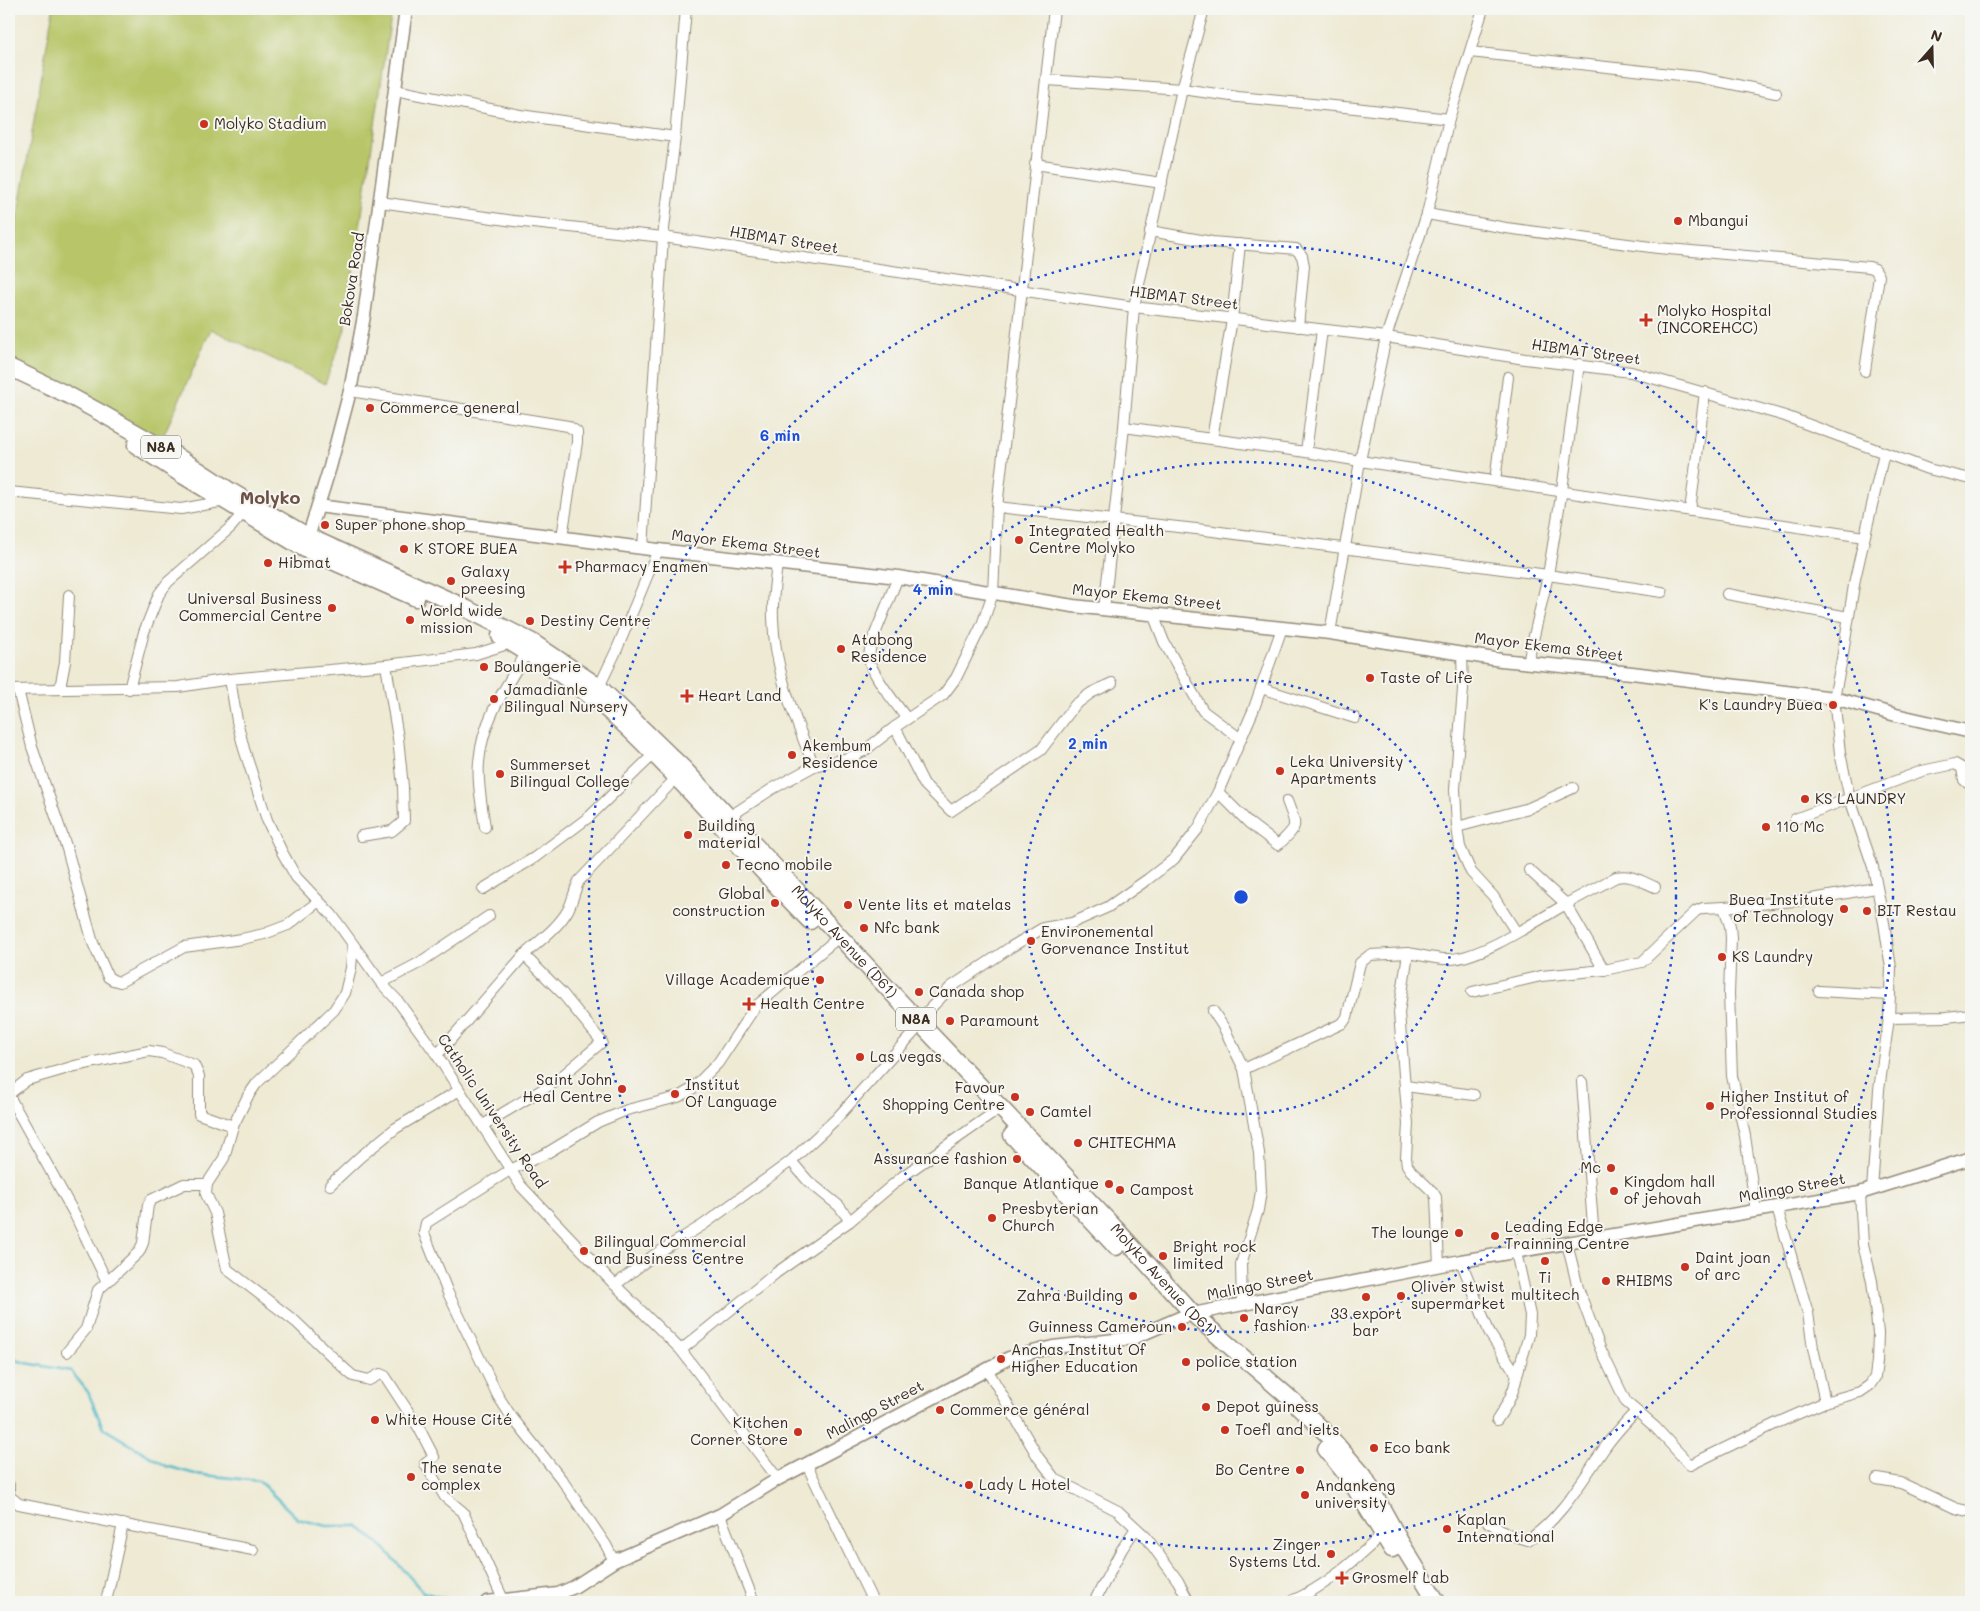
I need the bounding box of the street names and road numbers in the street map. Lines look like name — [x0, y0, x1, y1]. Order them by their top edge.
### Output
street label: HIBMAT Street — [728, 221, 840, 257]
street label: Bokova Road — [334, 231, 368, 327]
street label: HIBMAT Street — [1128, 280, 1240, 314]
street label: HIBMAT Street — [1530, 333, 1642, 369]
road number: N8A — [141, 436, 181, 458]
street label: Mayor Ekema Street — [670, 524, 822, 562]
street label: Mayor Ekema Street — [1071, 578, 1223, 614]
street label: Mayor Ekema Street — [1473, 627, 1625, 665]
street label: Molyko Avenue (D61) — [788, 880, 902, 1002]
road number: N8A — [896, 1008, 936, 1030]
street label: Catholic University Road — [434, 1029, 552, 1192]
street label: Malingo Street — [1737, 1168, 1847, 1206]
street label: Molyko Avenue (D61) — [1106, 1219, 1222, 1339]
street label: Malingo Street — [1205, 1264, 1315, 1304]
street label: Malingo Street — [822, 1375, 927, 1443]

